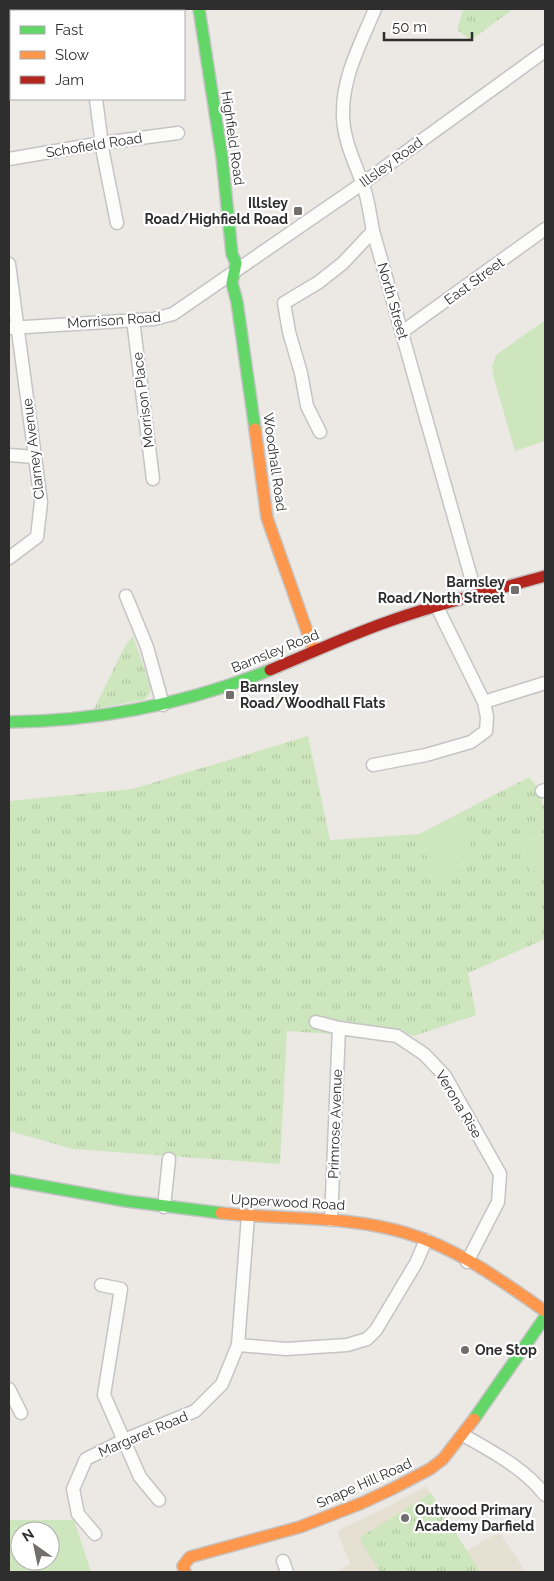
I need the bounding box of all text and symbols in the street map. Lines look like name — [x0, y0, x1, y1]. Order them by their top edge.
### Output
legend — [10, 10, 185, 100]
scale bar — [384, 10, 472, 42]
text: 50 m — [392, 18, 427, 36]
text: Fast — [55, 21, 83, 39]
text: Slow — [55, 46, 89, 64]
text: Jam — [55, 71, 84, 89]
street label: Highfield Road — [218, 90, 248, 186]
street label: Schofield Road — [45, 129, 143, 161]
street label: Illsley Road — [356, 134, 426, 190]
place label: Illsley Road/Highfield Road — [145, 195, 288, 227]
marker: Illsley Road/Highfield Road — [292, 205, 304, 217]
street label: East Street — [441, 254, 507, 308]
street label: North Street — [374, 261, 412, 342]
street label: Morrison Road — [67, 309, 161, 331]
street label: Morrison Place — [129, 351, 157, 449]
street label: Clarney Avenue — [19, 398, 47, 500]
street label: Woodhall Road — [260, 412, 290, 512]
place label: Barnsley Road/North Street — [378, 574, 506, 606]
marker: Barnsley Road/North Street — [509, 584, 521, 596]
street label: Barnsley Road — [229, 626, 321, 676]
place label: Barnsley Road/Woodhall Flats — [240, 679, 385, 711]
marker: Barnsley Road/Woodhall Flats — [224, 689, 236, 701]
street label: Verona Rise — [432, 1067, 486, 1141]
street label: Primrose Avenue — [325, 1069, 345, 1179]
street label: Upperwood Road — [230, 1191, 346, 1213]
place label: One Stop — [475, 1342, 537, 1358]
marker: One Stop — [459, 1344, 471, 1356]
street label: Margaret Road — [96, 1408, 190, 1460]
street label: Snape Hill Road — [314, 1455, 414, 1511]
place label: Outwood Primary Academy Darfield — [415, 1502, 534, 1534]
marker: Outwood Primary Academy Darfield — [399, 1512, 411, 1524]
north arrow — [10, 1521, 60, 1571]
text: N — [19, 1525, 37, 1545]

